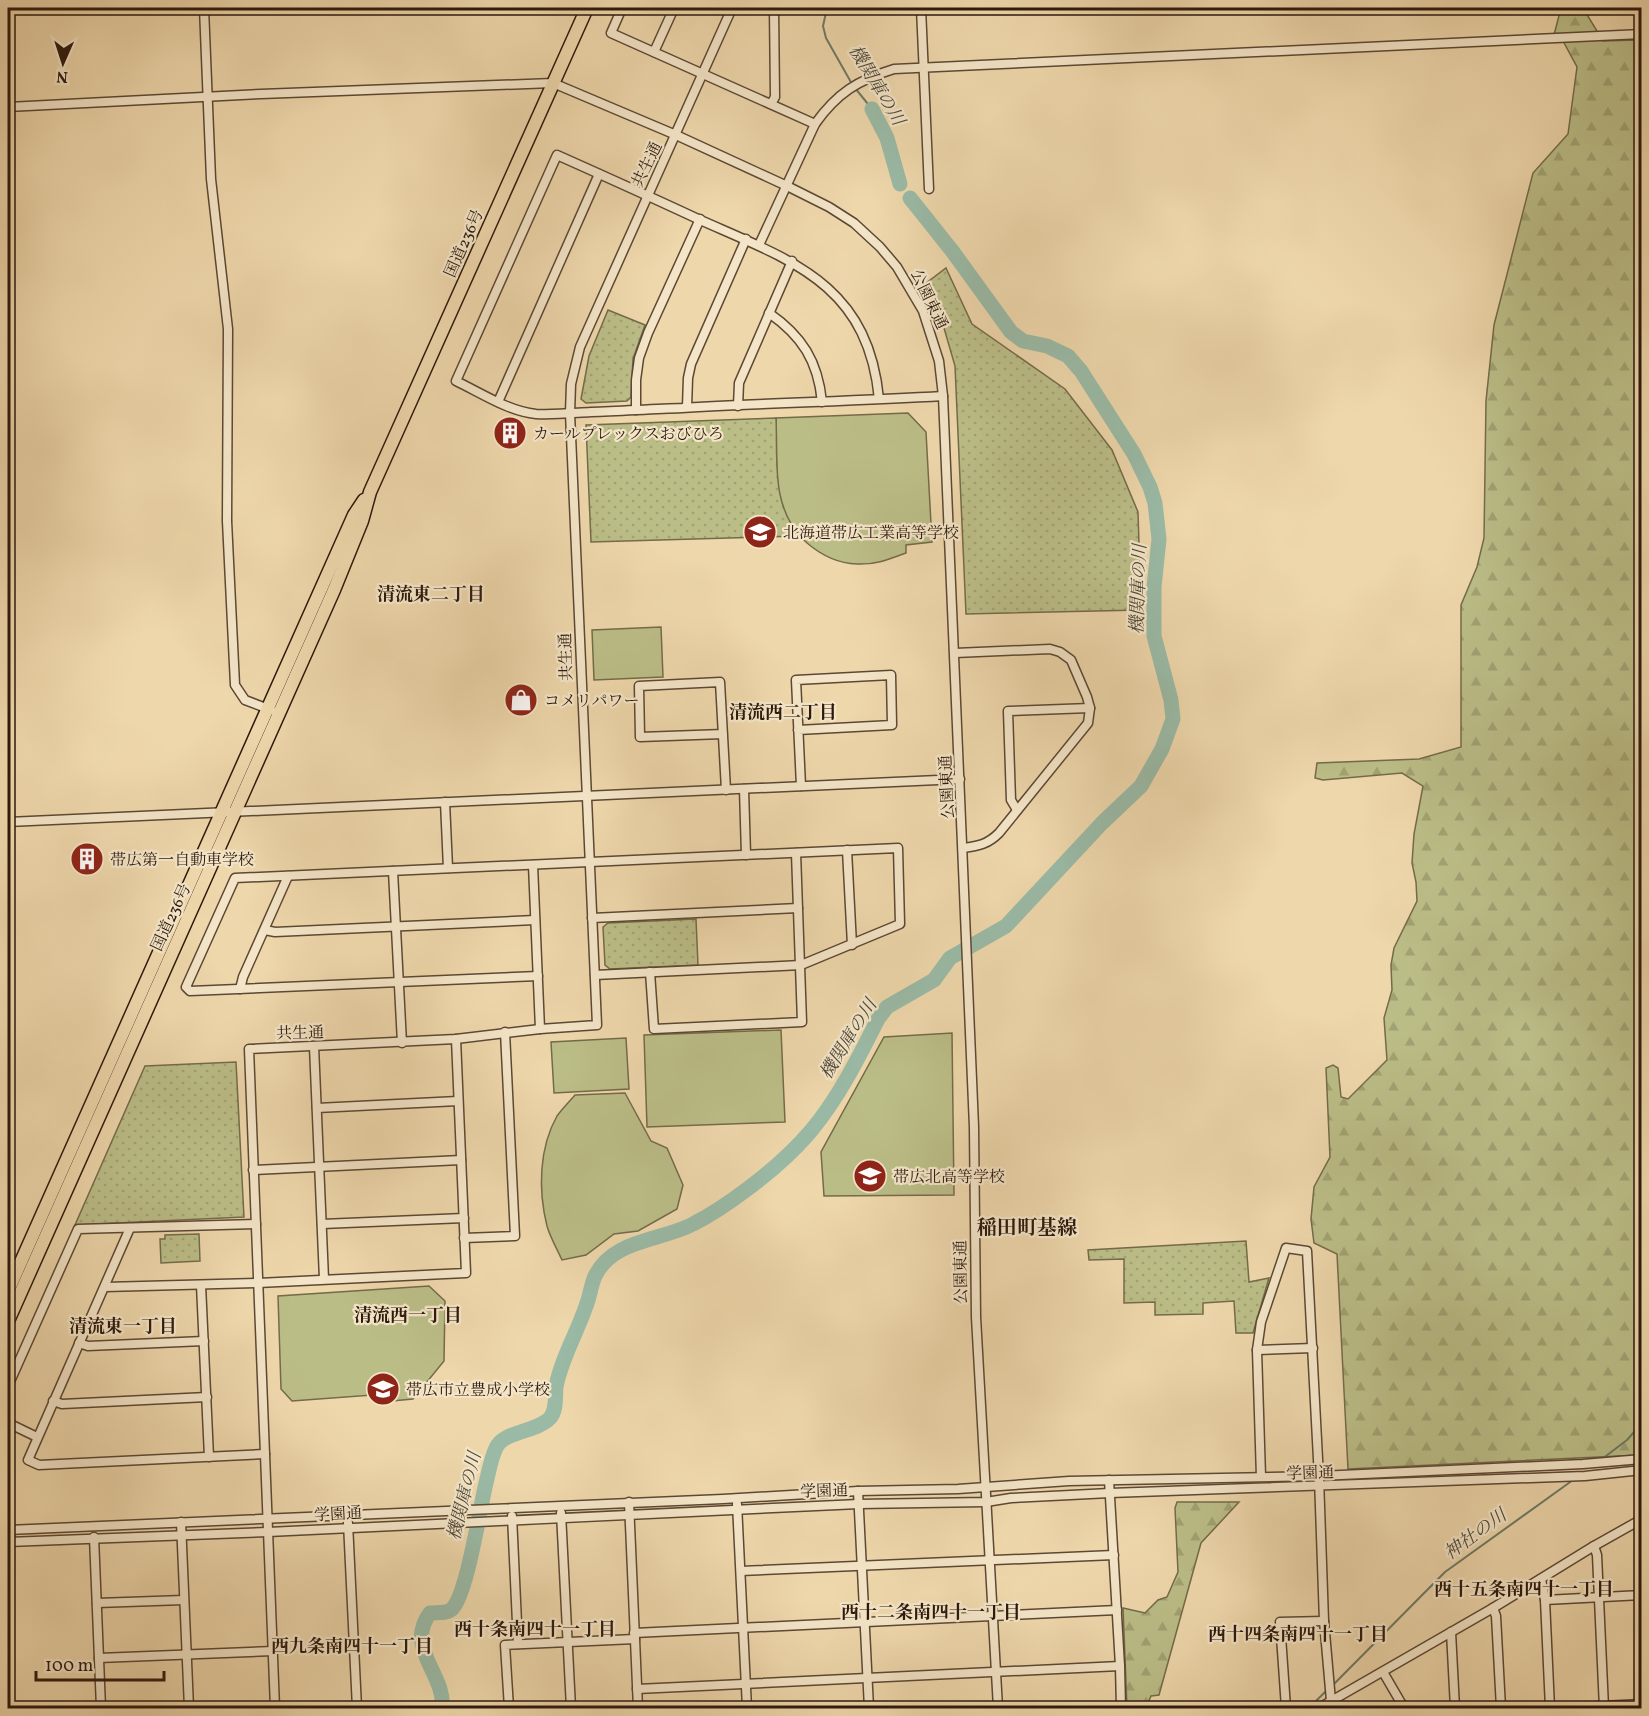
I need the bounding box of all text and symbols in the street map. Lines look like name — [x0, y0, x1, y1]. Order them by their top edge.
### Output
north arrow — [33, 33, 93, 93]
water label: 機関庫の川 — [842, 41, 911, 132]
text: N — [56, 65, 69, 87]
street label: 共生通 — [627, 138, 668, 191]
street label: 国道236号 — [440, 206, 490, 281]
street label: 公園東通 — [904, 266, 952, 333]
building icon: カールプレックスおびひろ — [492, 415, 528, 451]
place label: カールプレックスおびひろ — [533, 424, 724, 446]
school or university icon: 北海道帯広工業高等学校 — [742, 514, 778, 550]
place label: 北海道帯広工業高等学校 — [783, 523, 959, 545]
water label: 機関庫の川 — [1125, 542, 1154, 634]
district label: 清流東二丁目 — [377, 583, 485, 608]
street label: 共生通 — [555, 633, 579, 681]
shop icon: コメリパワー — [503, 682, 539, 718]
place label: コメリパワー — [544, 691, 640, 713]
district label: 清流西二丁目 — [729, 701, 837, 726]
street label: 公園東通 — [935, 754, 961, 819]
building icon: 帯広第一自動車学校 — [69, 841, 105, 877]
place label: 帯広第一自動車学校 — [110, 850, 254, 872]
street label: 国道236号 — [147, 880, 197, 955]
water label: 機関庫の川 — [815, 993, 885, 1085]
street label: 共生通 — [276, 1022, 324, 1046]
school or university icon: 帯広北高等学校 — [852, 1158, 888, 1194]
place label: 帯広北高等学校 — [893, 1167, 1005, 1189]
district label: 稲田町基線 — [977, 1215, 1077, 1243]
street label: 公園東通 — [950, 1240, 974, 1304]
district label: 清流西一丁目 — [354, 1304, 462, 1329]
district label: 清流東一丁目 — [69, 1315, 177, 1340]
school or university icon: 帯広市立豊成小学校 — [365, 1371, 401, 1407]
place label: 帯広市立豊成小学校 — [406, 1380, 550, 1402]
water label: 機関庫の川 — [442, 1448, 489, 1543]
street label: 学園通 — [1286, 1462, 1334, 1486]
street label: 学園通 — [800, 1480, 848, 1504]
street label: 学園通 — [314, 1503, 363, 1527]
water label: 神社の川 — [1439, 1503, 1514, 1566]
district label: 西十五条南四十一丁目 — [1434, 1578, 1614, 1603]
district label: 西十二条南四十一丁目 — [841, 1601, 1021, 1626]
district label: 西十条南四十一丁目 — [454, 1618, 616, 1643]
district label: 西十四条南四十一丁目 — [1208, 1623, 1388, 1648]
district label: 西九条南四十一丁目 — [271, 1635, 433, 1660]
scale bar — [36, 1644, 164, 1682]
text: 100 m — [45, 1654, 94, 1679]

